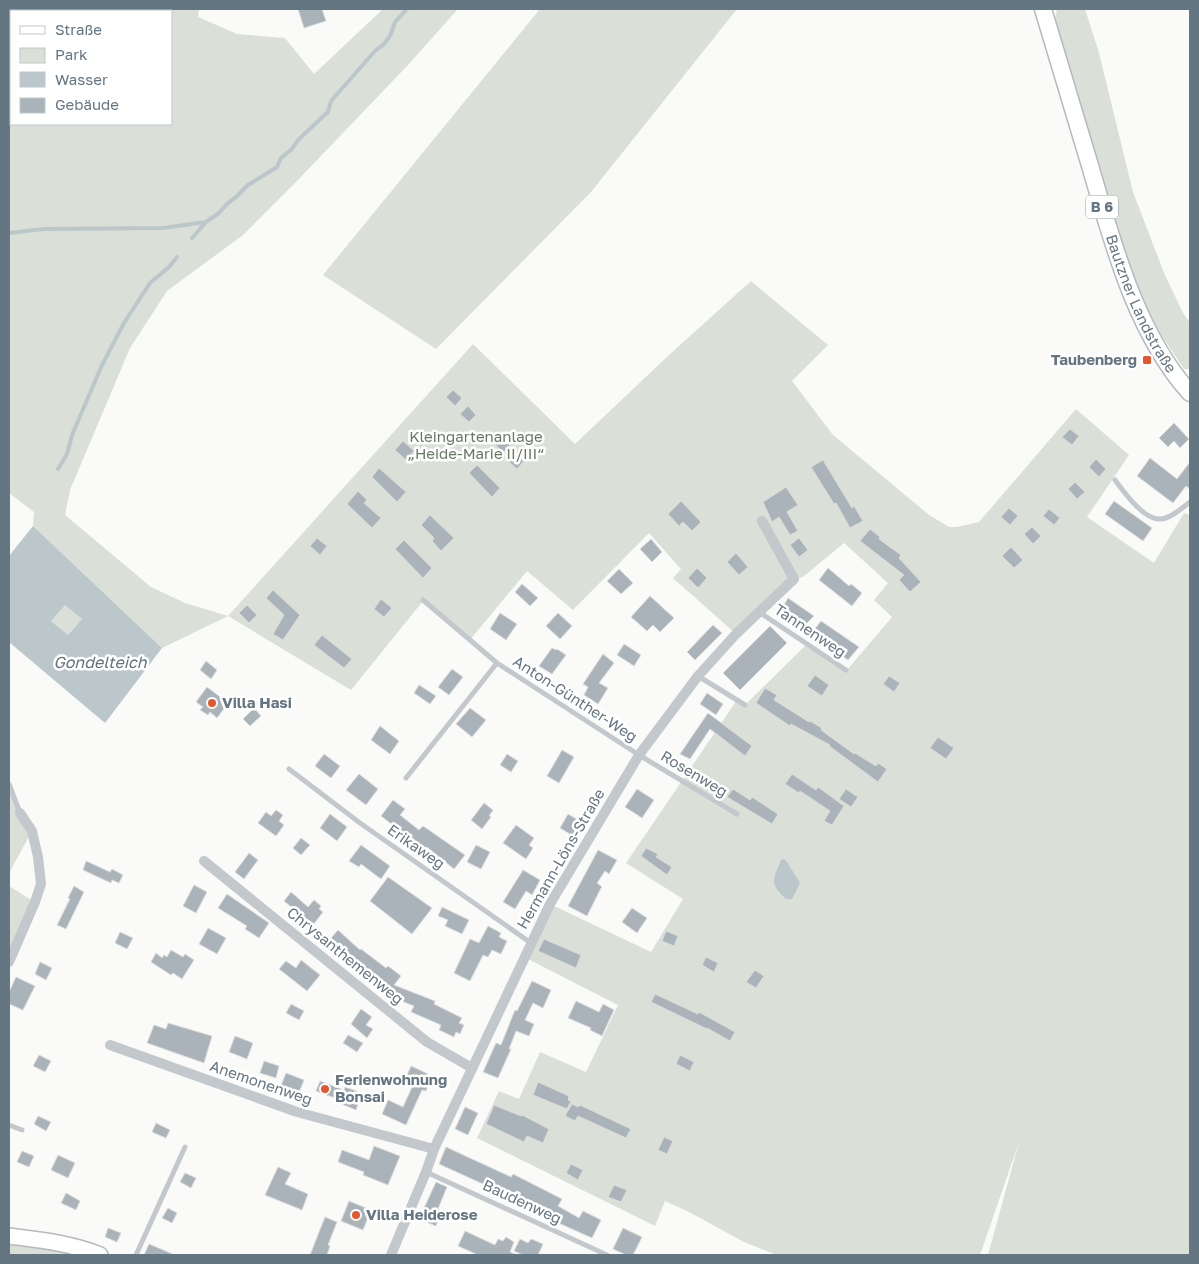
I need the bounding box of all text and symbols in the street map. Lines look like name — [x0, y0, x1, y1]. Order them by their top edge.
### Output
legend — [10, 10, 172, 125]
text: Straße — [55, 20, 102, 38]
text: Park — [55, 45, 88, 63]
text: Wasser — [55, 70, 108, 88]
text: Gebäude — [55, 95, 119, 113]
road number: B 6 — [1086, 196, 1118, 218]
street label: Bautzner Landstraße — [1103, 232, 1181, 376]
place label: Taubenberg — [1051, 350, 1137, 368]
marker: Taubenberg — [1141, 354, 1153, 366]
park label: Kleingartenanlage „Heide-Marie II/III“ — [408, 427, 544, 462]
street label: Tannenweg — [771, 600, 850, 661]
street label: Anton-Günther-Weg — [510, 651, 641, 745]
water label: Gondelteich — [53, 652, 148, 672]
place label: Villa Hasi — [222, 693, 292, 711]
marker: Villa Hasi — [206, 697, 218, 709]
street label: Rosenweg — [658, 746, 731, 800]
street label: Hermann-Löns-Straße — [513, 785, 608, 932]
street label: Erikaweg — [385, 820, 449, 872]
street label: Chrysanthemenweg — [284, 903, 407, 1008]
street label: Anemonenweg — [208, 1056, 315, 1108]
place label: Ferienwohnung Bonsai — [335, 1070, 447, 1105]
marker: Ferienwohnung Bonsai — [319, 1083, 331, 1095]
street label: Baudenweg — [480, 1175, 565, 1227]
place label: Villa Heiderose — [366, 1205, 478, 1223]
marker: Villa Heiderose — [350, 1209, 362, 1221]

